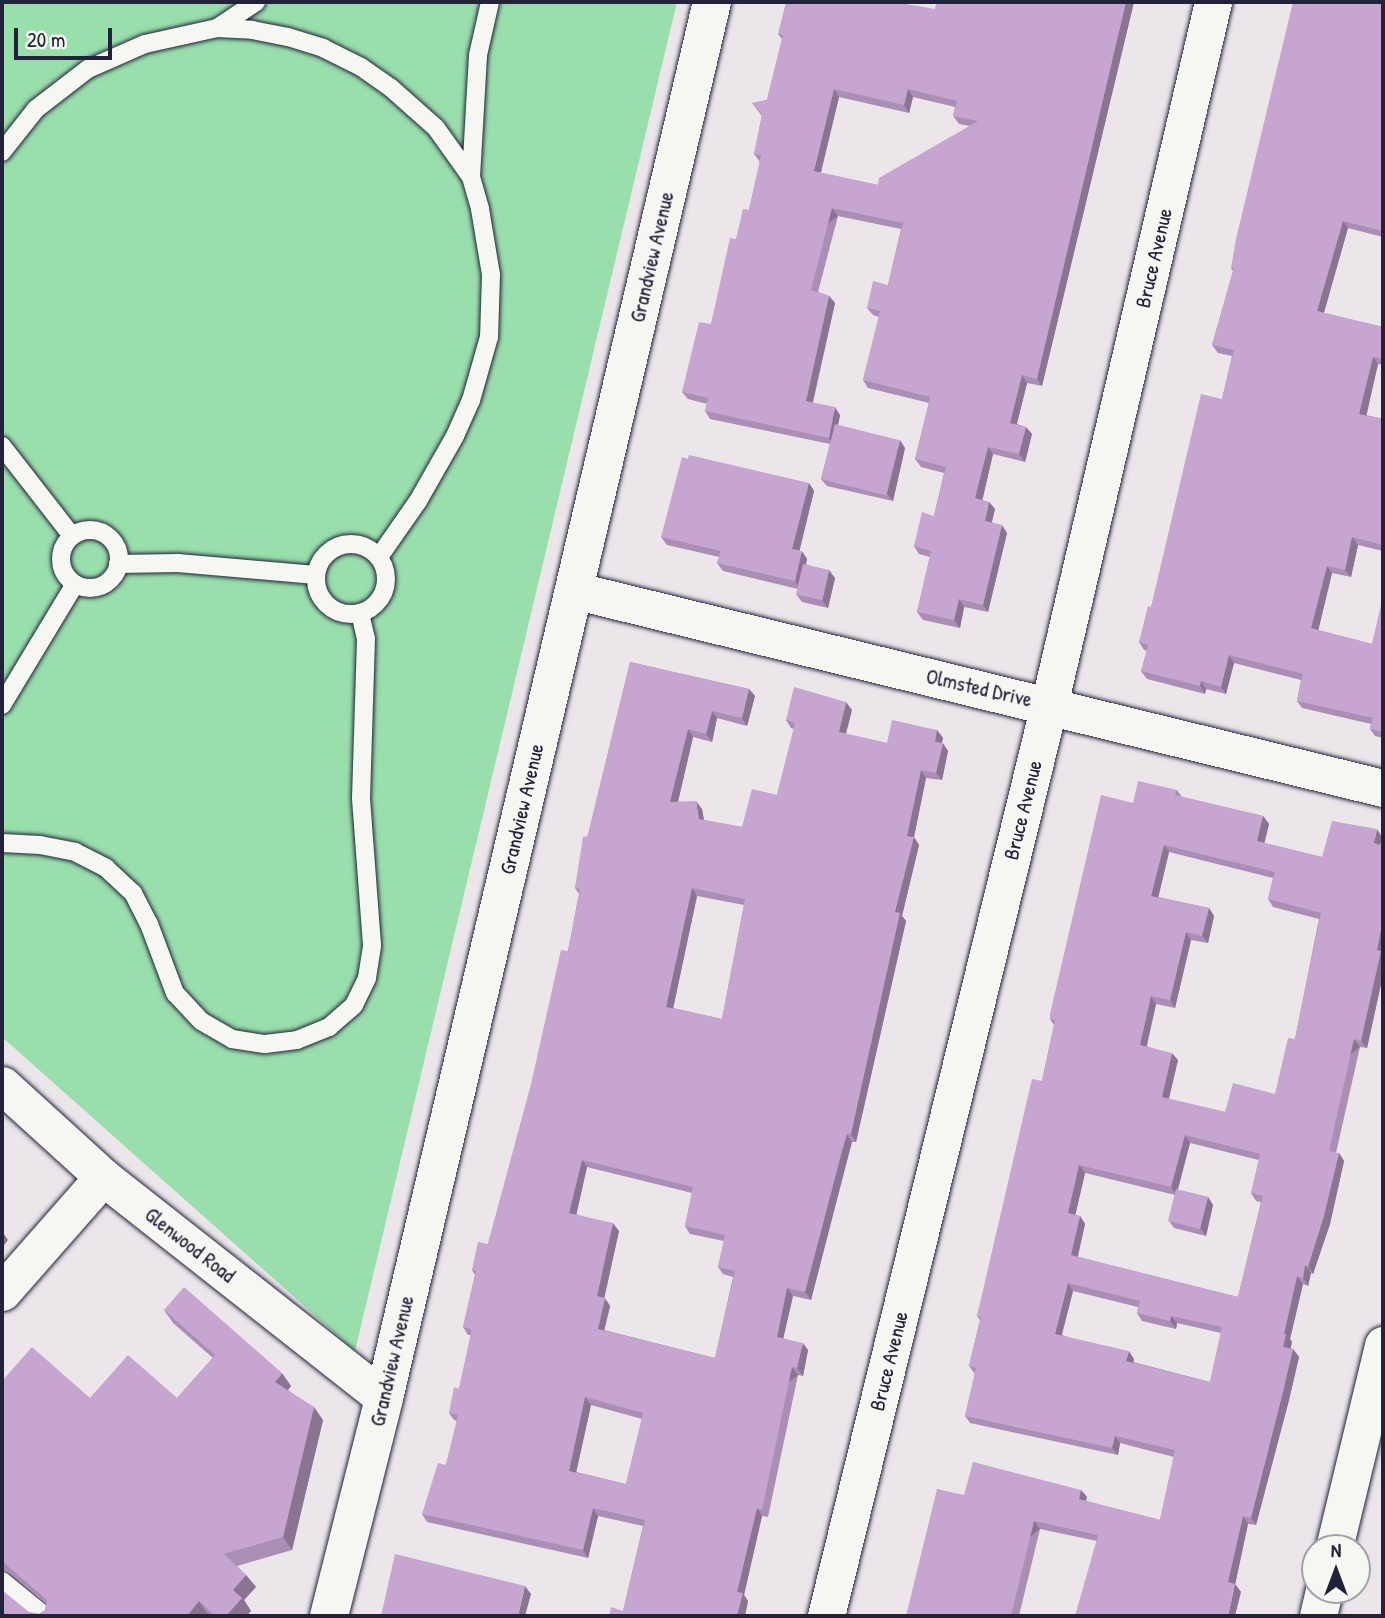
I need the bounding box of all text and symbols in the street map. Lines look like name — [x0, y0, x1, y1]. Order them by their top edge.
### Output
scale bar — [18, 14, 116, 58]
text: 20 m — [27, 25, 65, 54]
street label: Grandview Avenue — [625, 189, 679, 325]
street label: Bruce Avenue — [1130, 206, 1178, 310]
street label: Olmsted Drive — [924, 664, 1034, 712]
street label: Grandview Avenue — [495, 741, 549, 877]
street label: Bruce Avenue — [998, 758, 1048, 862]
street label: Glenwood Road — [140, 1202, 240, 1288]
street label: Grandview Avenue — [365, 1293, 419, 1429]
street label: Bruce Avenue — [864, 1309, 914, 1413]
north arrow — [1301, 1534, 1371, 1604]
text: N — [1331, 1537, 1341, 1563]

